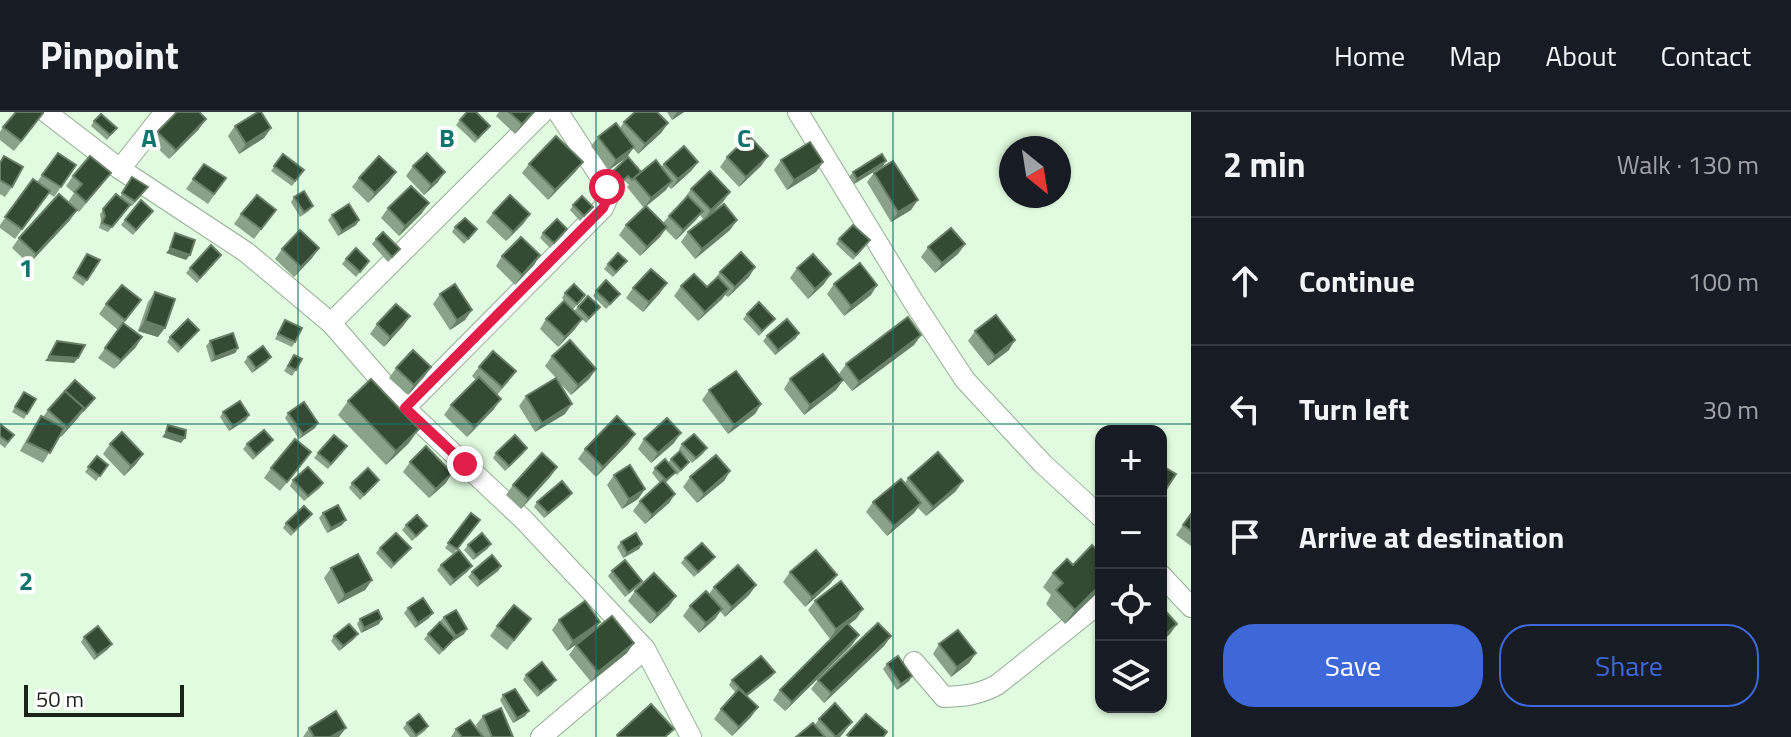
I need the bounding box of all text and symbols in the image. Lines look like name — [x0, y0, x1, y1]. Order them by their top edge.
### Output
text: Pinpoint — [40, 26, 179, 84]
text: Home — [1334, 34, 1405, 77]
text: Map — [1449, 34, 1502, 77]
text: About — [1546, 34, 1616, 77]
text: Contact — [1660, 34, 1751, 77]
text: A — [141, 118, 157, 157]
text: B — [439, 118, 455, 157]
text: C — [737, 118, 751, 157]
north arrow — [999, 136, 1071, 208]
text: 2 min — [1223, 138, 1306, 190]
text: Walk · 130 m — [1617, 145, 1759, 184]
route start — [589, 169, 625, 205]
text: 1 — [19, 248, 33, 287]
text: Continue — [1299, 258, 1415, 304]
icon: ahead — [1223, 259, 1267, 303]
text: 100 m — [1688, 262, 1759, 301]
text: Turn left — [1299, 386, 1409, 432]
icon: left — [1223, 387, 1267, 431]
text: 30 m — [1702, 390, 1759, 429]
map controls — [1095, 425, 1167, 713]
button: + — [1095, 425, 1167, 497]
route end — [447, 446, 483, 482]
button: − — [1095, 497, 1167, 569]
text: Arrive at destination — [1299, 514, 1564, 560]
icon: arrive — [1223, 515, 1267, 559]
text: 2 — [19, 561, 33, 600]
button: locate — [1095, 569, 1167, 641]
button: Save — [1223, 624, 1483, 707]
button: Share — [1499, 624, 1759, 707]
button: layers — [1095, 641, 1167, 713]
scale bar — [24, 681, 184, 717]
text: 50 m — [36, 682, 84, 716]

